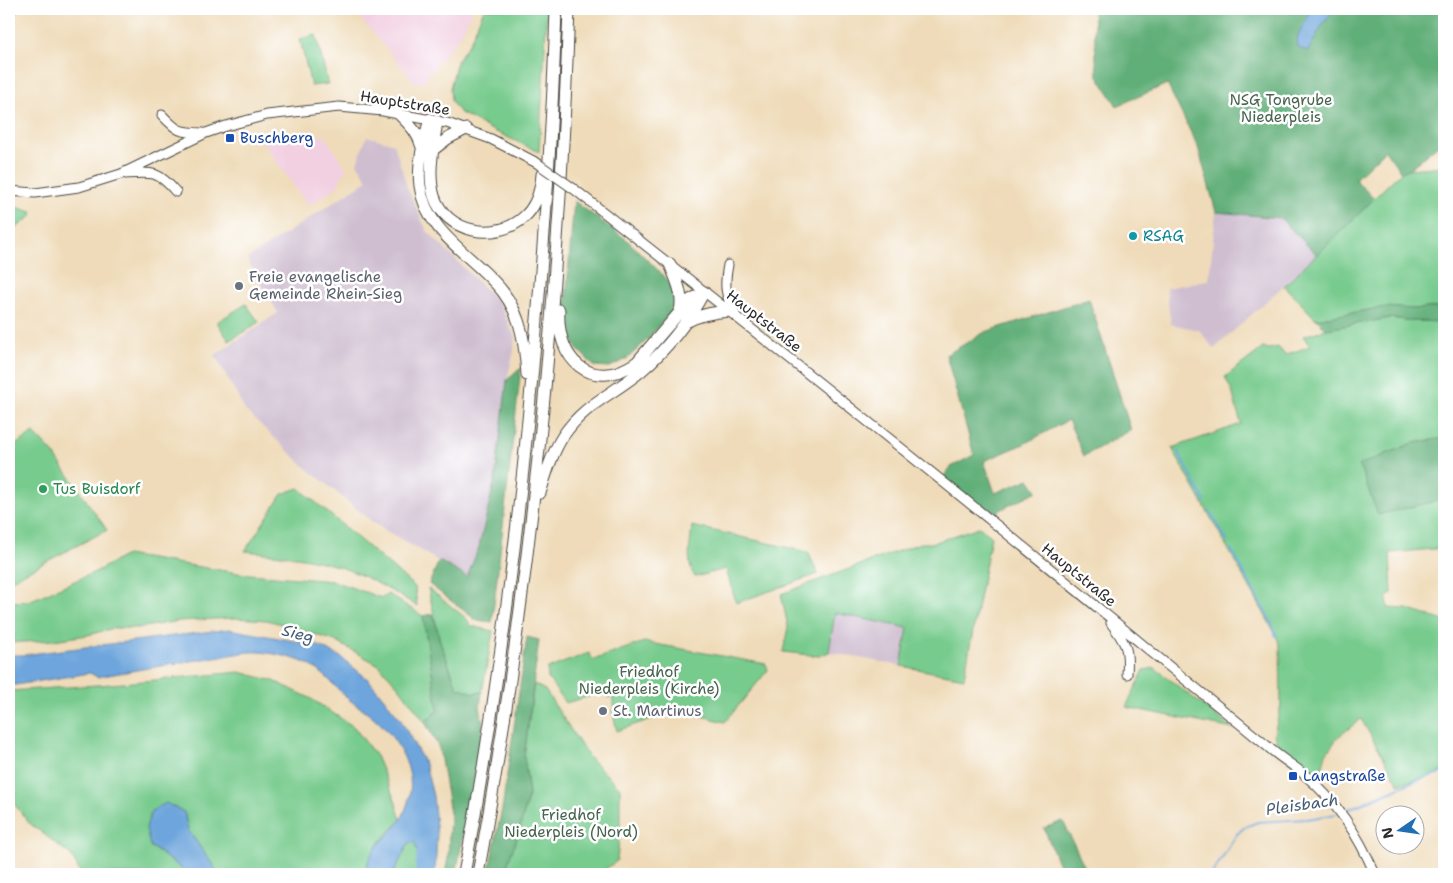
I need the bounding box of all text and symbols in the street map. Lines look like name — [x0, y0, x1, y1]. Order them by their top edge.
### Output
street label: Hauptstraße — [359, 86, 451, 120]
park label: NSG Tongrube Niederpleis — [1229, 90, 1333, 127]
place label: Buschberg — [240, 128, 314, 148]
marker: Buschberg — [224, 132, 236, 144]
place label: RSAG — [1143, 226, 1184, 246]
marker: RSAG — [1127, 230, 1139, 242]
place label: Freie evangelische Gemeinde Rhein-Sieg — [249, 267, 402, 304]
marker: Freie evangelische Gemeinde Rhein-Sieg — [233, 280, 245, 292]
street label: Hauptstraße — [722, 285, 806, 357]
place label: Tus Buisdorf — [53, 479, 141, 499]
marker: Tus Buisdorf — [37, 483, 49, 495]
street label: Hauptstraße — [1037, 539, 1121, 611]
water label: Sieg — [280, 619, 316, 648]
park label: Friedhof Niederpleis (Kirche) — [579, 662, 719, 699]
place label: St. Martinus — [613, 701, 702, 721]
marker: St. Martinus — [597, 705, 609, 717]
place label: Langstraße — [1303, 766, 1386, 786]
marker: Langstraße — [1287, 770, 1299, 782]
water label: Pleisbach — [1264, 789, 1340, 820]
park label: Friedhof Niederpleis (Nord) — [504, 805, 638, 842]
north arrow — [1376, 806, 1426, 856]
text: N — [1377, 825, 1397, 840]

